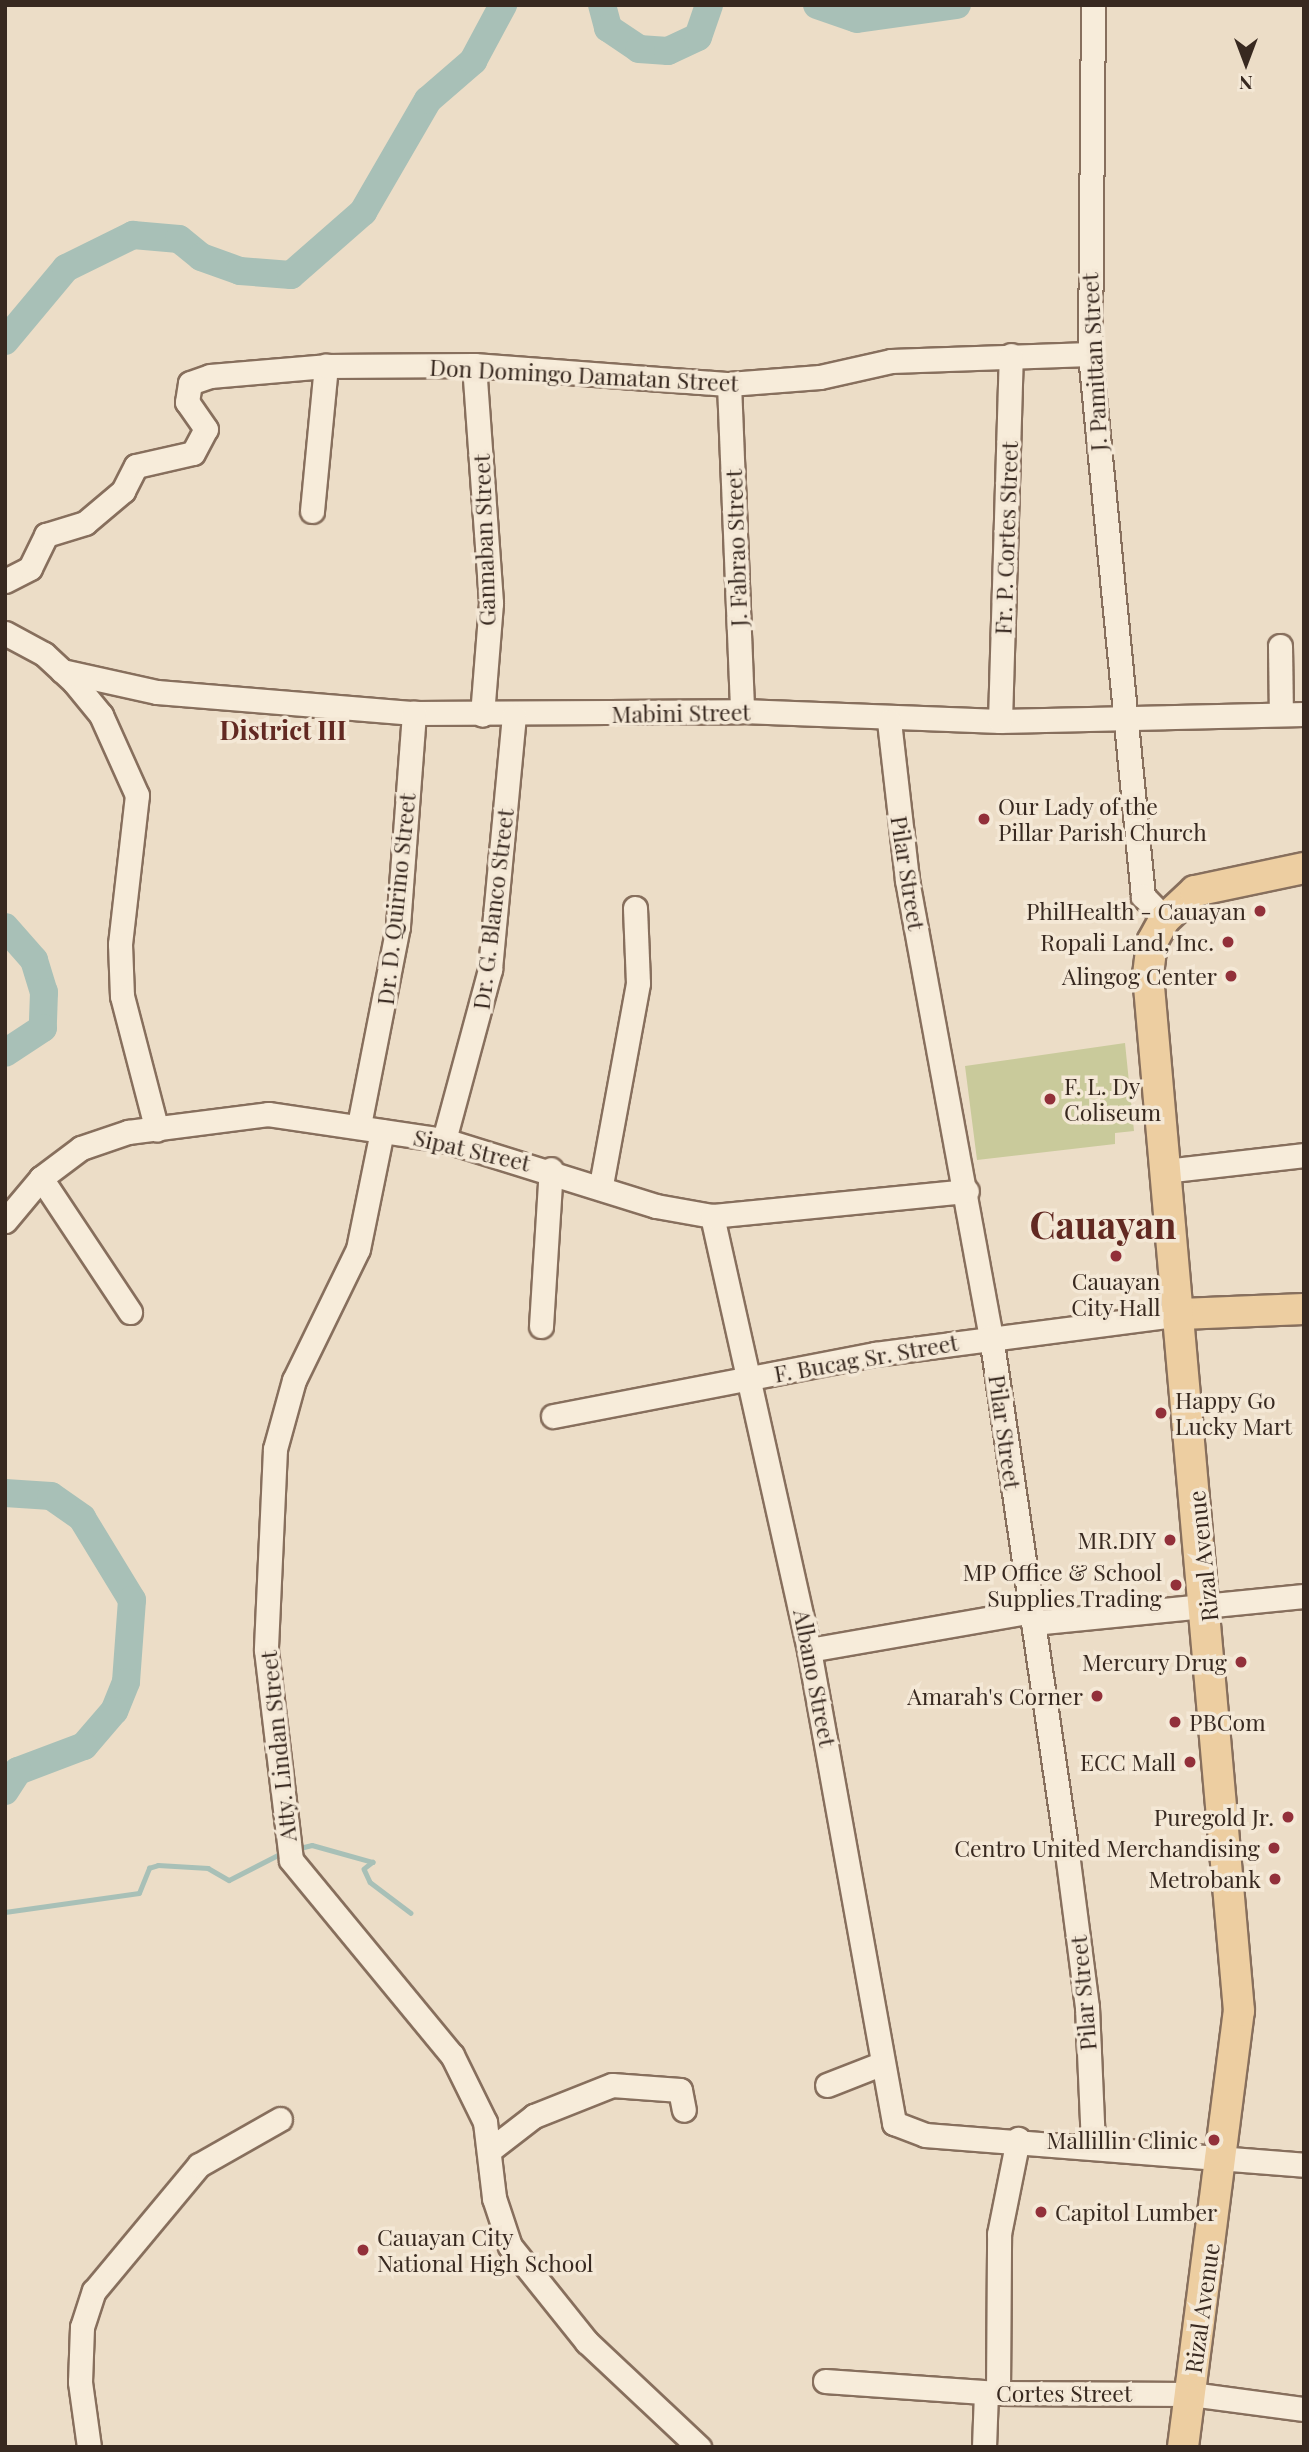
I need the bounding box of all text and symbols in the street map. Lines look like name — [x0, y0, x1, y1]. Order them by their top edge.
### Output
north arrow — [1211, 28, 1281, 98]
text: N — [1239, 71, 1253, 97]
street label: J. Pamittan Street — [1076, 272, 1112, 452]
street label: Don Domingo Damatan Street — [429, 353, 739, 397]
street label: Fr. P. Cortes Street — [989, 441, 1023, 635]
street label: Gannaban Street — [467, 454, 501, 626]
street label: J. Fabrao Street — [719, 469, 753, 627]
street label: Mabini Street — [611, 698, 751, 728]
district label: District III — [219, 714, 347, 746]
street label: Dr. D. Quirino Street — [371, 792, 421, 1006]
place label: Our Lady of the Pillar Parish Church — [998, 792, 1207, 846]
street label: Dr. G. Blanco Street — [467, 807, 519, 1011]
marker: Our Lady of the Pillar Parish Church — [976, 811, 992, 827]
street label: Pilar Street — [885, 814, 931, 932]
place label: PhilHealth - Cauayan — [1026, 897, 1246, 925]
marker: PhilHealth - Cauayan — [1252, 903, 1268, 919]
place label: Ropali Land, Inc. — [1040, 928, 1214, 956]
marker: Ropali Land, Inc. — [1220, 934, 1236, 950]
place label: Alingog Center — [1062, 962, 1217, 990]
marker: Alingog Center — [1223, 968, 1239, 984]
place label: F. L. Dy Coliseum — [1064, 1072, 1161, 1126]
marker: F. L. Dy Coliseum — [1042, 1091, 1058, 1107]
street label: Sipat Street — [411, 1123, 533, 1177]
district label: Cauayan — [1029, 1202, 1177, 1246]
marker: Cauayan City Hall — [1108, 1248, 1124, 1264]
place label: Cauayan City Hall — [1071, 1267, 1161, 1321]
street label: F. Bucag Sr. Street — [772, 1328, 960, 1388]
street label: Pilar Street — [983, 1373, 1027, 1491]
place label: Happy Go Lucky Mart — [1175, 1386, 1293, 1440]
marker: Happy Go Lucky Mart — [1153, 1405, 1169, 1421]
street label: Rizal Avenue — [1182, 1489, 1224, 1623]
place label: MR.DIY — [1077, 1526, 1156, 1554]
marker: MR.DIY — [1162, 1532, 1178, 1548]
place label: MP Office & School Supplies Trading — [962, 1558, 1162, 1612]
marker: MP Office & School Supplies Trading — [1168, 1577, 1184, 1593]
street label: Albano Street — [788, 1607, 842, 1749]
place label: Mercury Drug — [1082, 1648, 1227, 1676]
street label: Atty. Lindan Street — [254, 1649, 302, 1843]
marker: Mercury Drug — [1233, 1654, 1249, 1670]
place label: Amarah's Corner — [907, 1682, 1083, 1710]
marker: Amarah's Corner — [1089, 1688, 1105, 1704]
place label: PBCom — [1189, 1708, 1266, 1736]
marker: PBCom — [1167, 1714, 1183, 1730]
place label: ECC Mall — [1080, 1748, 1176, 1776]
marker: ECC Mall — [1182, 1754, 1198, 1770]
place label: Puregold Jr. — [1154, 1803, 1274, 1831]
marker: Puregold Jr. — [1280, 1809, 1296, 1825]
place label: Centro United Merchandising — [954, 1834, 1260, 1862]
marker: Centro United Merchandising — [1266, 1840, 1282, 1856]
place label: Metrobank — [1148, 1865, 1261, 1893]
marker: Metrobank — [1267, 1871, 1283, 1887]
street label: Pilar Street — [1064, 1934, 1102, 2052]
place label: Mallillin Clinic — [1047, 2126, 1198, 2154]
marker: Mallillin Clinic — [1204, 2130, 1224, 2150]
place label: Capitol Lumber — [1055, 2198, 1217, 2226]
marker: Capitol Lumber — [1033, 2204, 1049, 2220]
place label: Cauayan City National High School — [377, 2223, 593, 2277]
street label: Rizal Avenue — [1179, 2241, 1225, 2375]
marker: Cauayan City National High School — [355, 2242, 371, 2258]
street label: Cortes Street — [996, 2379, 1132, 2407]

